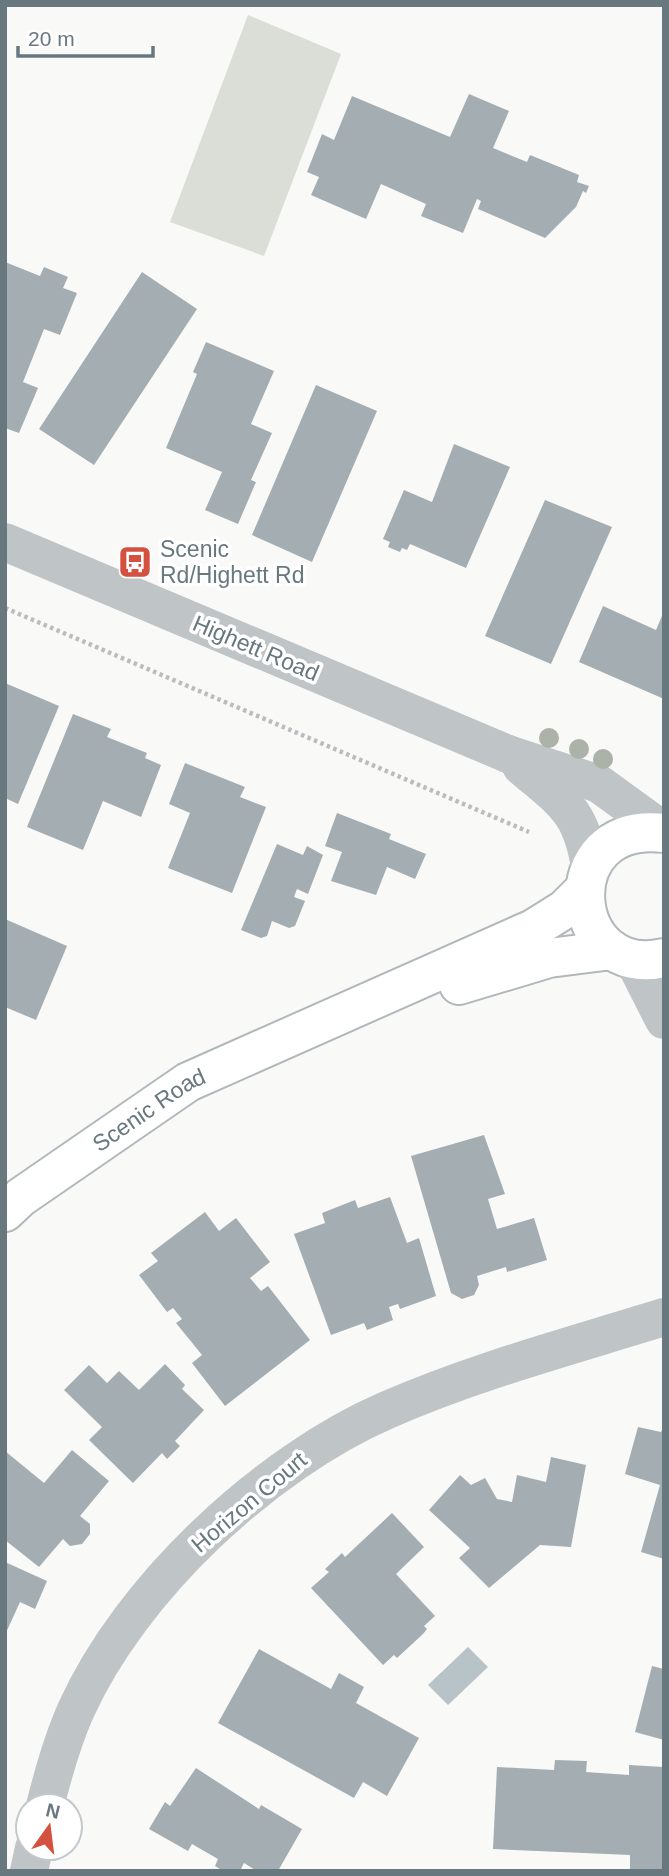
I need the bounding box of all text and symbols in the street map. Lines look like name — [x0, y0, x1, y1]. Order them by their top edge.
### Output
scale bar — [18, 14, 152, 58]
text: 20 m — [28, 27, 75, 50]
place label: Scenic Rd/Highett Rd — [160, 536, 304, 588]
bus stop icon: Scenic Rd/Highett Rd — [116, 543, 154, 581]
street label: Highett Road — [189, 610, 323, 686]
street label: Scenic Road — [88, 1063, 209, 1157]
street label: Horizon Court — [186, 1446, 312, 1558]
north arrow — [14, 1792, 84, 1862]
text: N — [44, 1799, 62, 1823]

